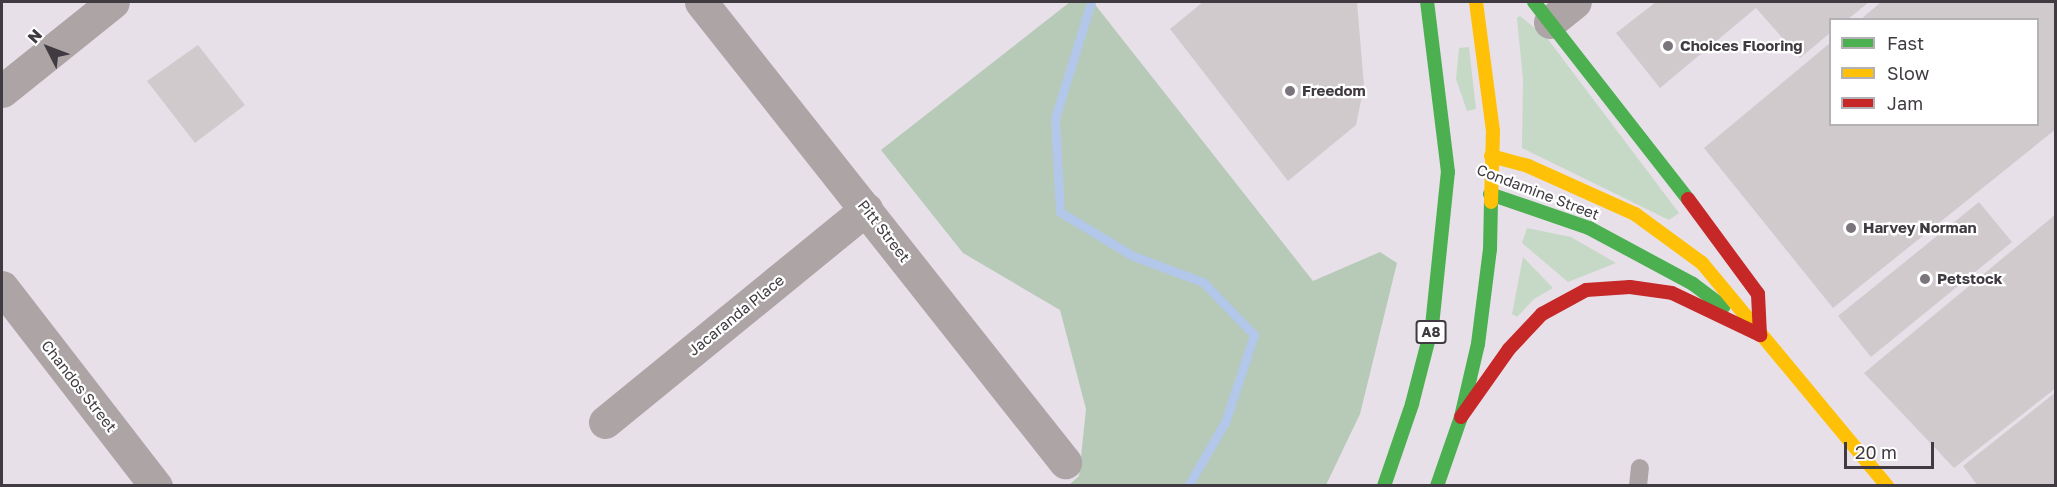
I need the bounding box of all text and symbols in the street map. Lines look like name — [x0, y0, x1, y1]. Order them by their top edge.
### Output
north arrow — [18, 18, 78, 78]
legend — [1829, 18, 2039, 126]
text: N — [23, 25, 46, 47]
text: Fast — [1887, 32, 1924, 54]
place label: Choices Flooring — [1680, 37, 1803, 55]
marker: Choices Flooring — [1661, 39, 1675, 53]
text: Slow — [1887, 62, 1929, 84]
place label: Freedom — [1302, 82, 1366, 100]
marker: Freedom — [1283, 84, 1297, 98]
text: Jam — [1887, 92, 1923, 114]
street label: Condamine Street — [1474, 160, 1602, 224]
street label: Pitt Street — [854, 196, 914, 266]
place label: Harvey Norman — [1863, 219, 1976, 237]
marker: Harvey Norman — [1844, 221, 1858, 235]
place label: Petstock — [1937, 270, 2002, 288]
street label: Jacaranda Place — [684, 271, 788, 359]
marker: Petstock — [1918, 272, 1932, 286]
road number: A8 — [1414, 321, 1448, 343]
street label: Chandos Street — [38, 337, 120, 435]
scale bar — [1847, 430, 1937, 468]
text: 20 m — [1855, 441, 1897, 463]

